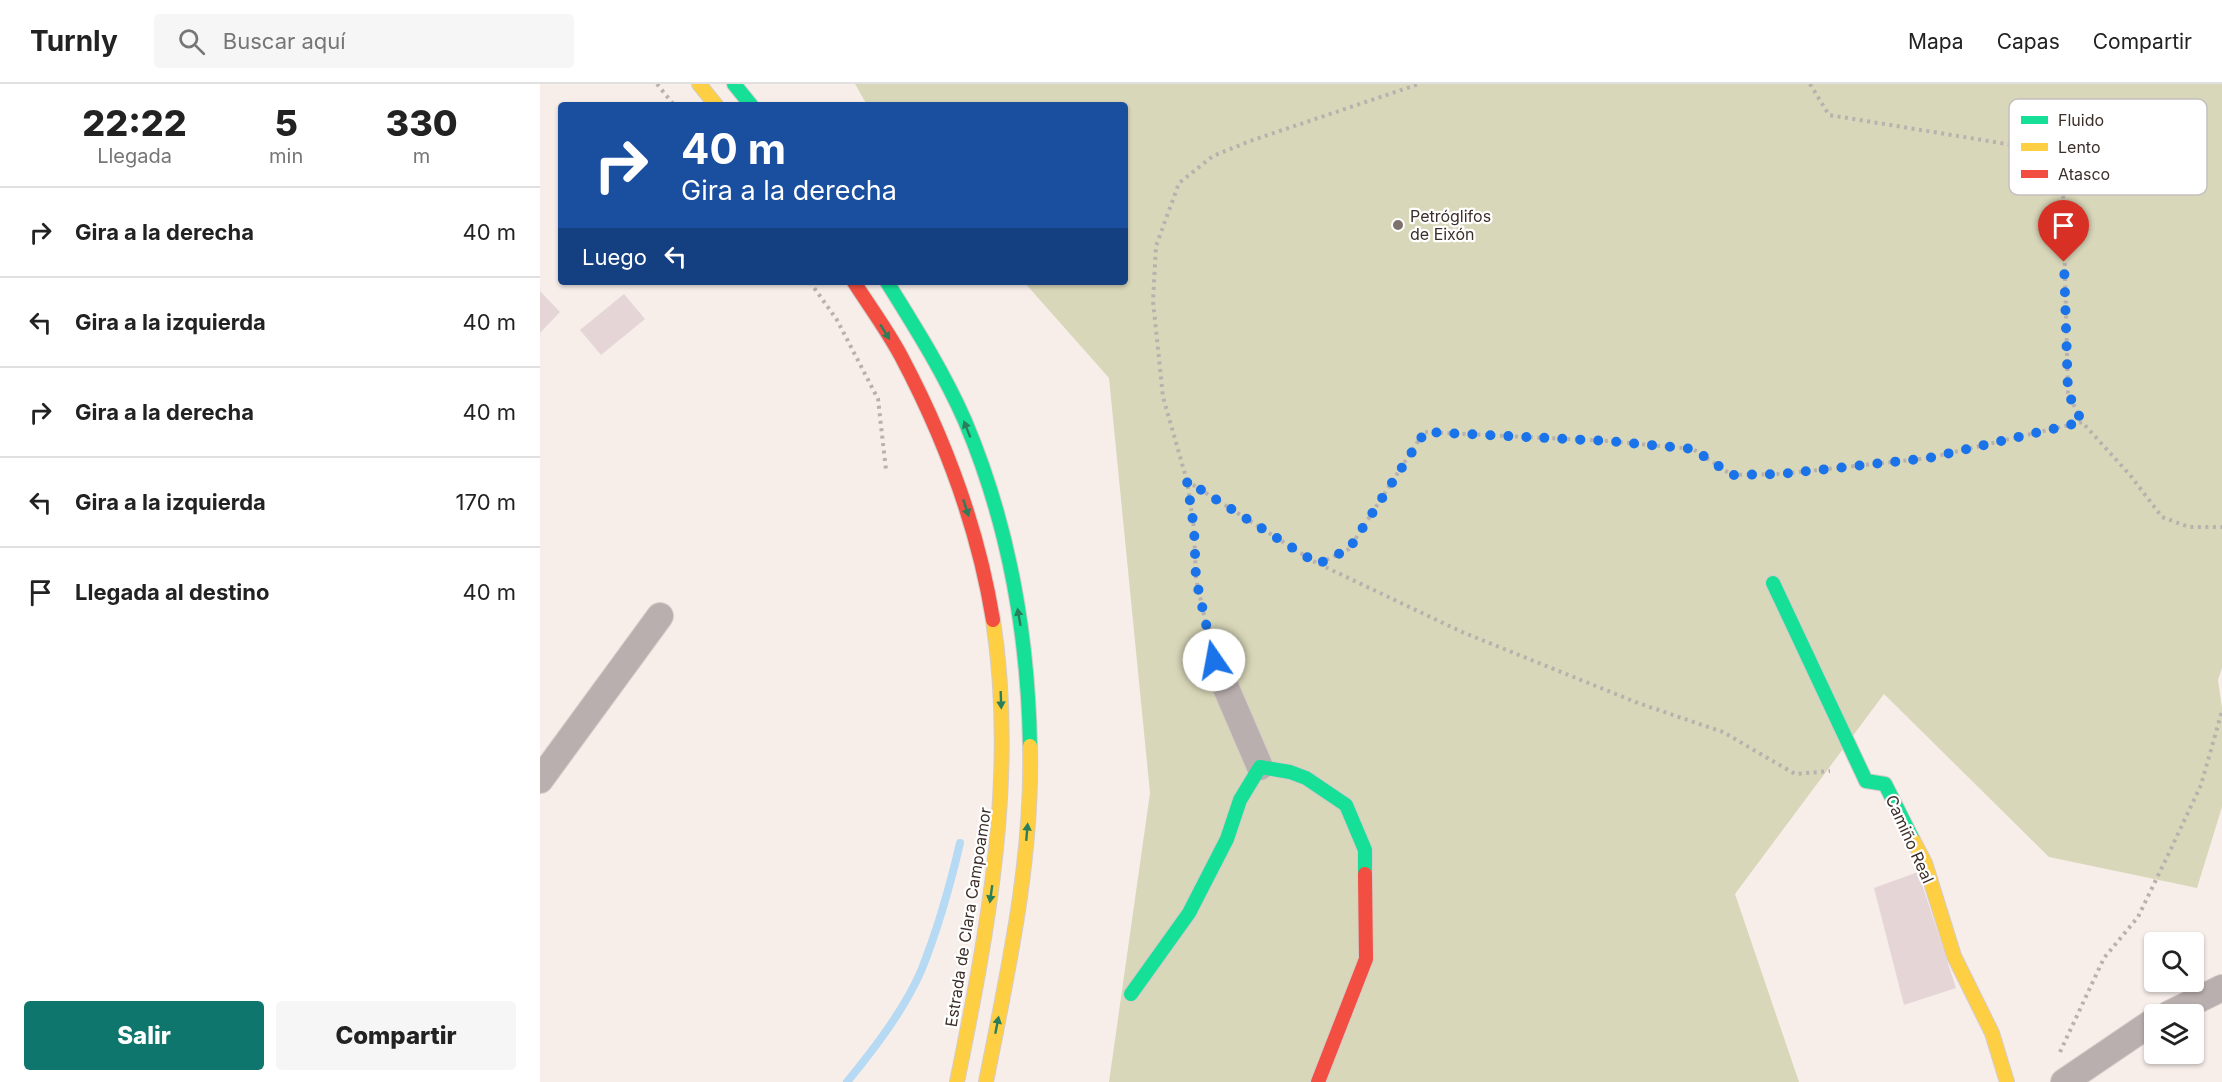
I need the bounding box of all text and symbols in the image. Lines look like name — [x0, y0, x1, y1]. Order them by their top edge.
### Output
search box — [154, 14, 574, 68]
text: Turnly — [30, 24, 118, 58]
icon: search — [175, 25, 208, 58]
text: Buscar aquí — [223, 28, 346, 54]
text: Mapa — [1908, 29, 1964, 54]
text: Capas — [1997, 29, 2060, 54]
text: Compartir — [2093, 29, 2192, 54]
legend — [2009, 99, 2207, 195]
text: 22:22 — [82, 101, 187, 145]
text: 5 — [274, 101, 298, 145]
text: 330 — [386, 101, 458, 145]
text: Fluido — [2058, 110, 2104, 130]
text: 40 m — [681, 123, 786, 174]
icon: right — [582, 126, 660, 204]
text: Lento — [2058, 137, 2101, 157]
text: Llegada — [97, 144, 172, 168]
text: min — [269, 144, 303, 168]
text: m — [413, 144, 430, 168]
text: Atasco — [2058, 164, 2110, 184]
text: Gira a la derecha — [681, 174, 897, 207]
pin — [2038, 200, 2089, 262]
place label: Petróglifos de Eixón — [1410, 206, 1491, 244]
icon: arrive — [2047, 209, 2080, 242]
icon: right — [24, 216, 57, 249]
marker: Petróglifos de Eixón — [1391, 218, 1405, 232]
text: Gira a la derecha — [75, 219, 254, 245]
text: 40 m — [462, 219, 516, 245]
icon: left — [659, 240, 692, 273]
text: Luego — [582, 244, 647, 270]
icon: left — [24, 306, 57, 339]
text: Gira a la izquierda — [75, 309, 266, 335]
text: 40 m — [462, 309, 516, 335]
one-way arrow — [879, 323, 891, 339]
icon: right — [24, 396, 57, 429]
text: Gira a la derecha — [75, 399, 254, 425]
text: 40 m — [462, 399, 516, 425]
one-way arrow — [962, 420, 972, 438]
icon: left — [24, 486, 57, 519]
text: Gira a la izquierda — [75, 489, 266, 515]
text: 170 m — [456, 489, 516, 515]
one-way arrow — [962, 499, 971, 517]
icon: arrive — [24, 576, 57, 609]
text: Llegada al destino — [75, 579, 269, 605]
text: 40 m — [462, 579, 516, 605]
one-way arrow — [1015, 607, 1024, 626]
position arrow — [1182, 628, 1246, 692]
one-way arrow — [997, 690, 1006, 709]
street label: Camiño Real — [1882, 792, 1938, 886]
street label: Estrada de Clara Campoamor — [941, 806, 995, 1028]
one-way arrow — [1022, 823, 1032, 842]
one-way arrow — [986, 885, 995, 904]
map controls — [2144, 932, 2204, 1064]
button: search — [2144, 932, 2204, 992]
button: Salir — [24, 1001, 264, 1070]
button: Compartir — [276, 1001, 516, 1070]
button: layers — [2144, 1004, 2204, 1064]
one-way arrow — [993, 1015, 1002, 1034]

